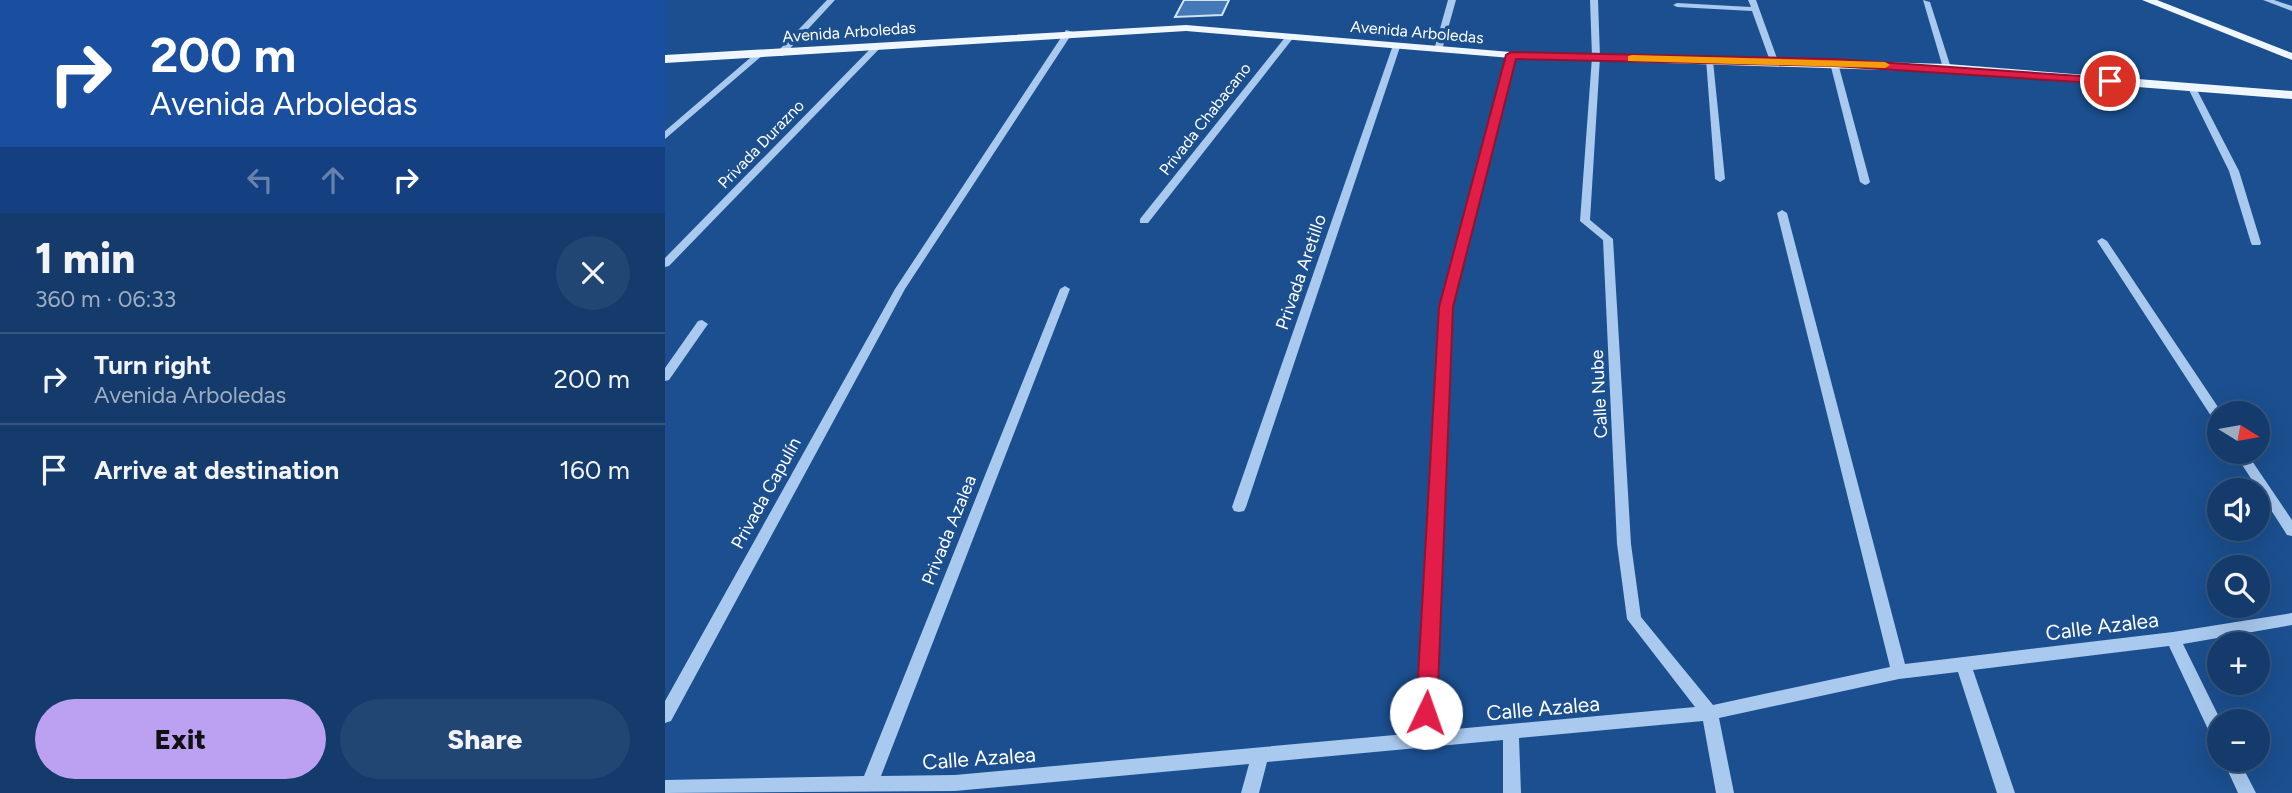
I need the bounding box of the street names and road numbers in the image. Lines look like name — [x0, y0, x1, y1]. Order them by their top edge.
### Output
street label: Avenida Arboledas — [1350, 17, 1484, 47]
street label: Avenida Arboledas — [782, 18, 916, 46]
street label: Privada Chabacano — [1155, 59, 1255, 179]
street label: Privada Durazno — [714, 96, 808, 192]
street label: Privada Aretillo — [1271, 211, 1331, 333]
street label: Calle Nube — [1586, 349, 1612, 439]
street label: Privada Capulín — [726, 433, 806, 553]
street label: Privada Azalea — [917, 472, 981, 588]
street label: Calle Azalea — [2044, 607, 2160, 645]
street label: Calle Azalea — [1485, 691, 1601, 725]
street label: Calle Azalea — [921, 742, 1037, 774]

